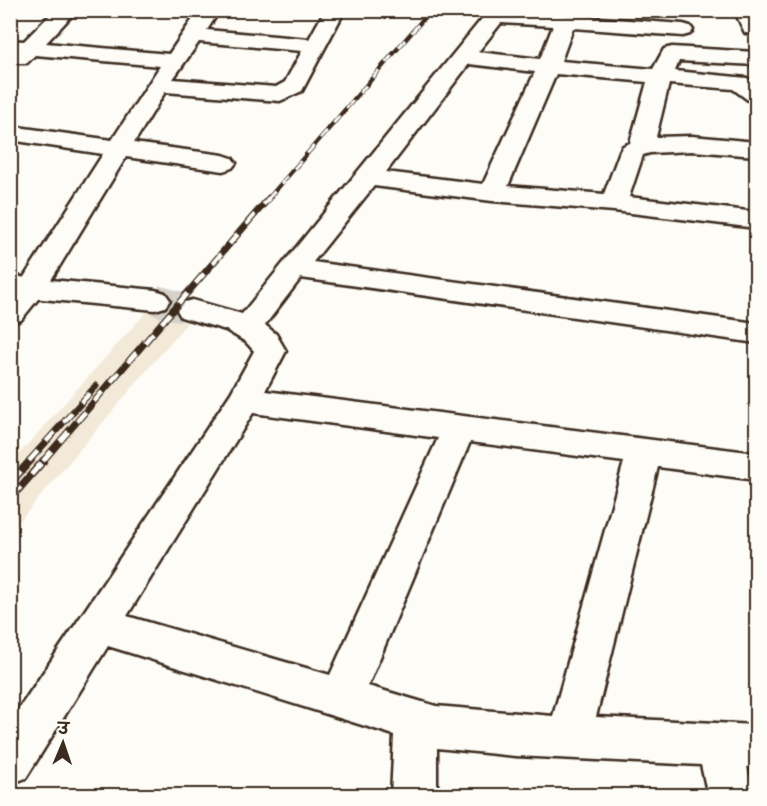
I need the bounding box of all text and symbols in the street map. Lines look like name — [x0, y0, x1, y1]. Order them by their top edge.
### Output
north arrow — [33, 713, 93, 773]
text: उ — [56, 718, 71, 742]

